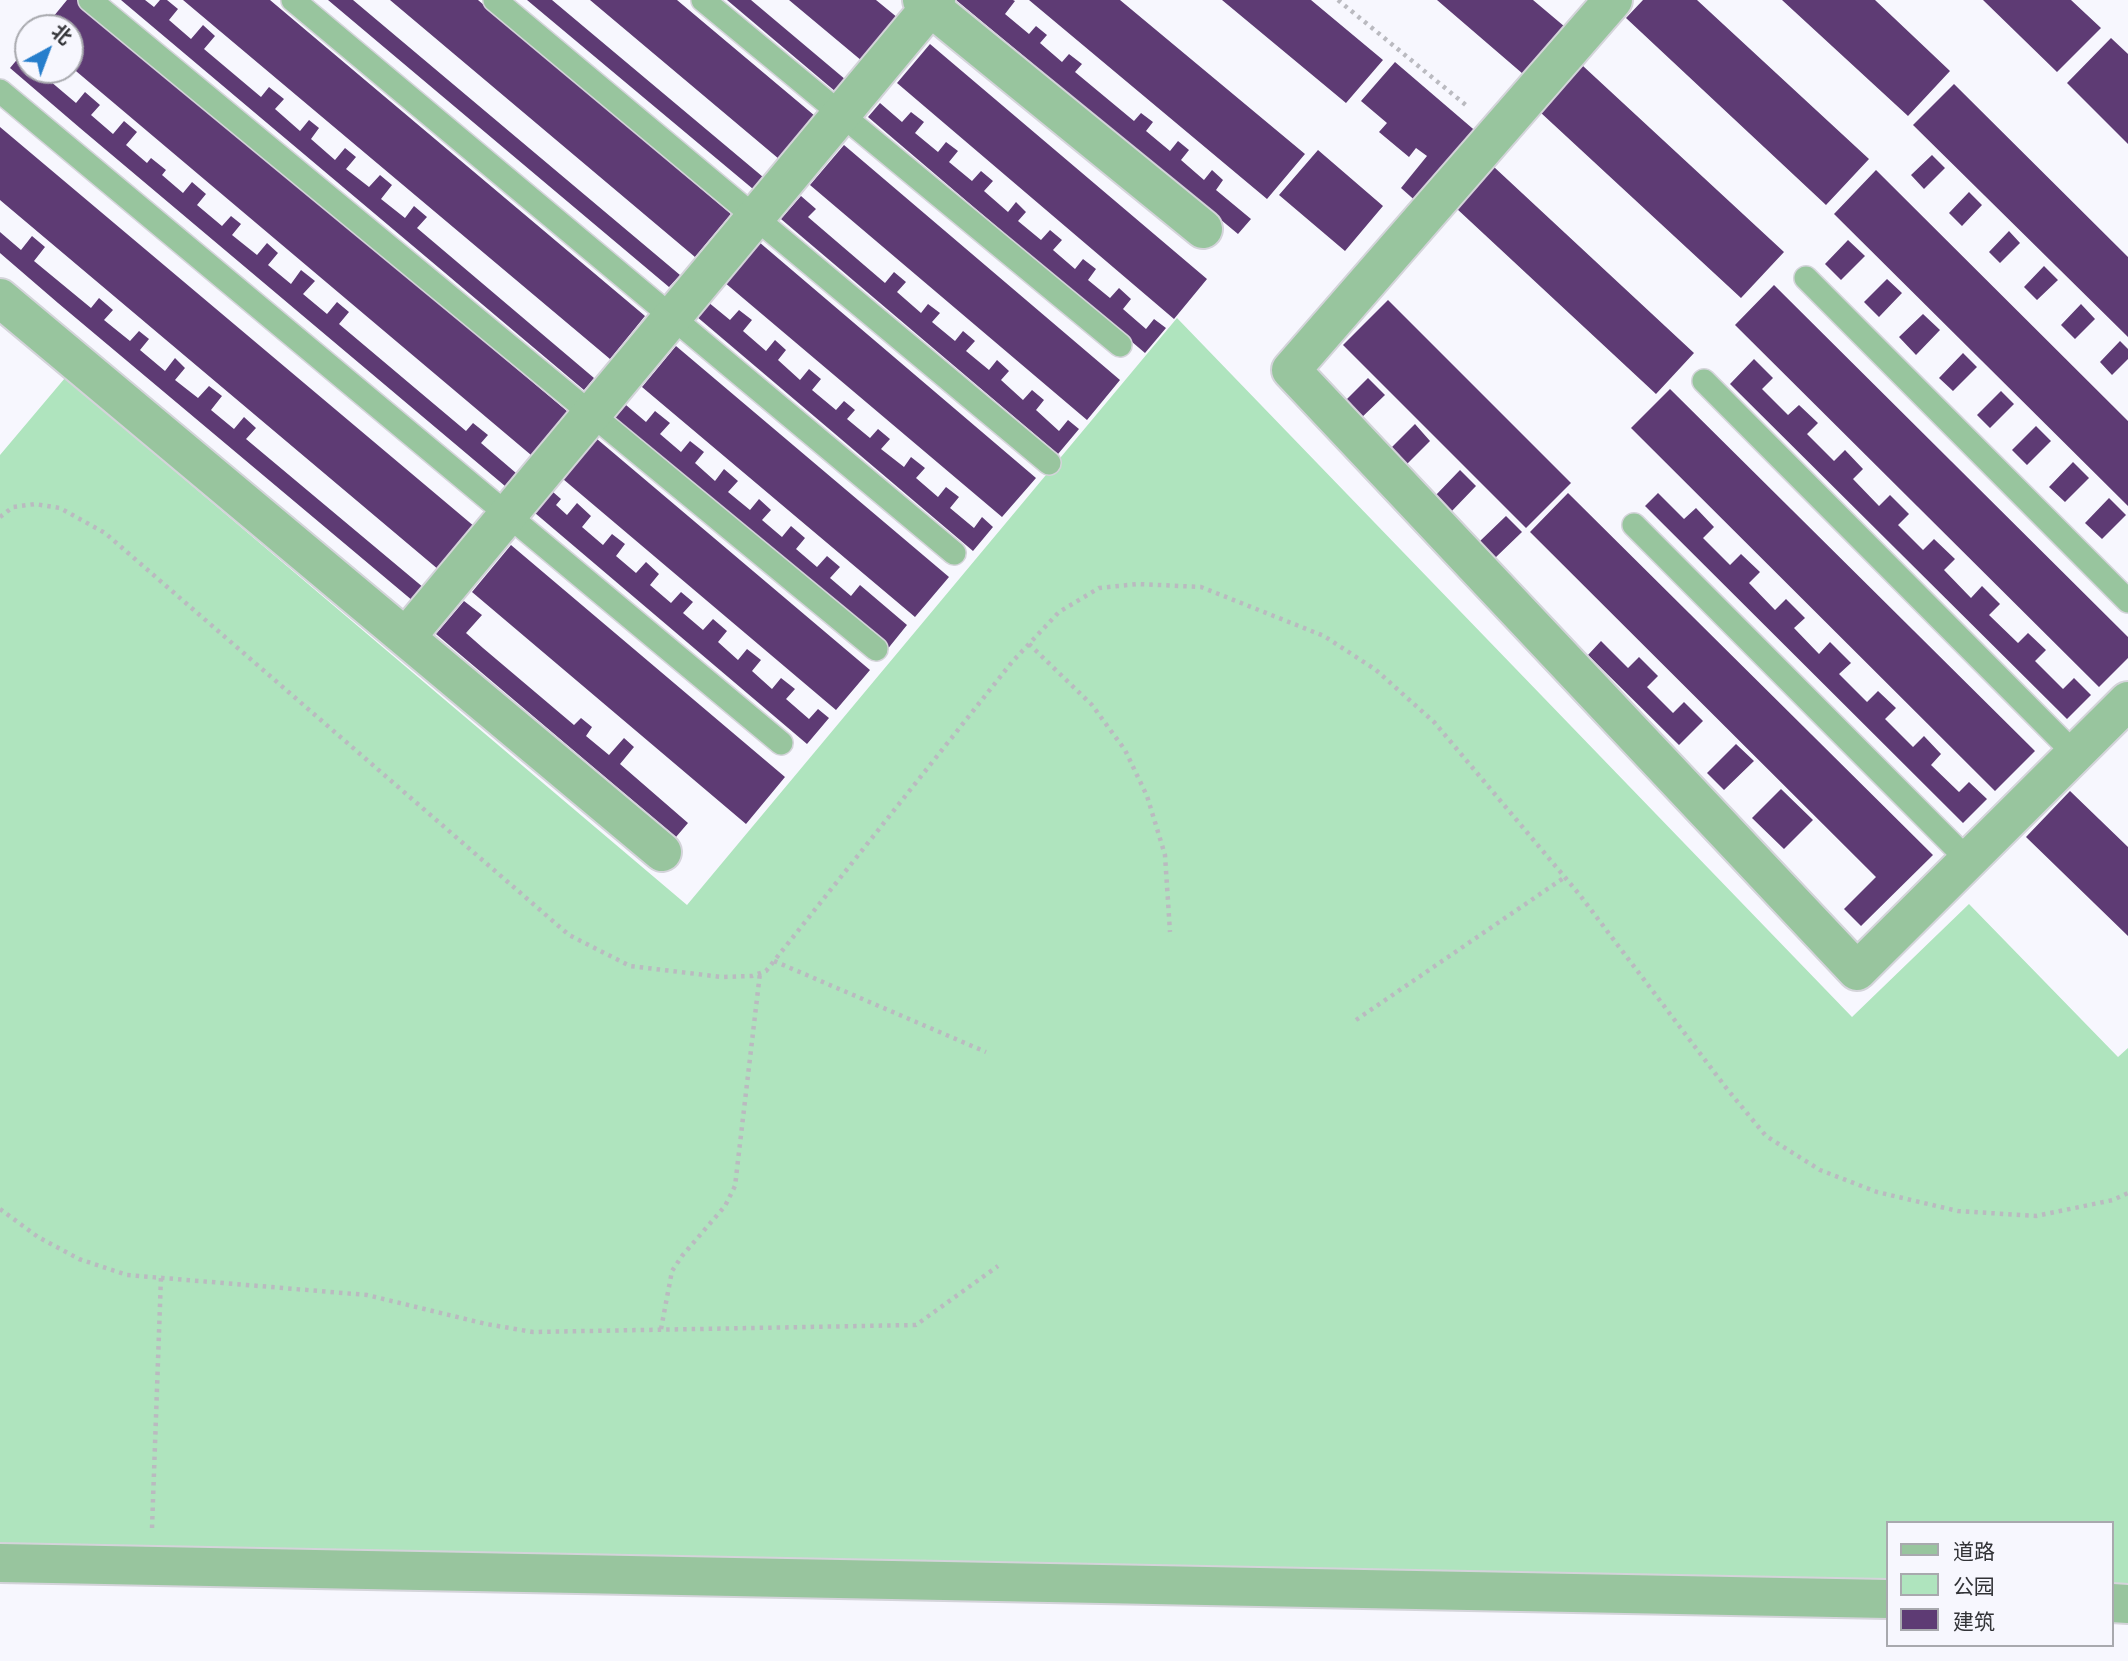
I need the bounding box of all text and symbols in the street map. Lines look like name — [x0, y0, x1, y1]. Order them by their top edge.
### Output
north arrow — [14, 14, 84, 84]
text: 北 — [47, 19, 77, 49]
legend — [1886, 1521, 2114, 1647]
text: 道路 — [1953, 1539, 1995, 1564]
text: 公园 — [1953, 1574, 1995, 1599]
text: 建筑 — [1953, 1609, 1995, 1634]

